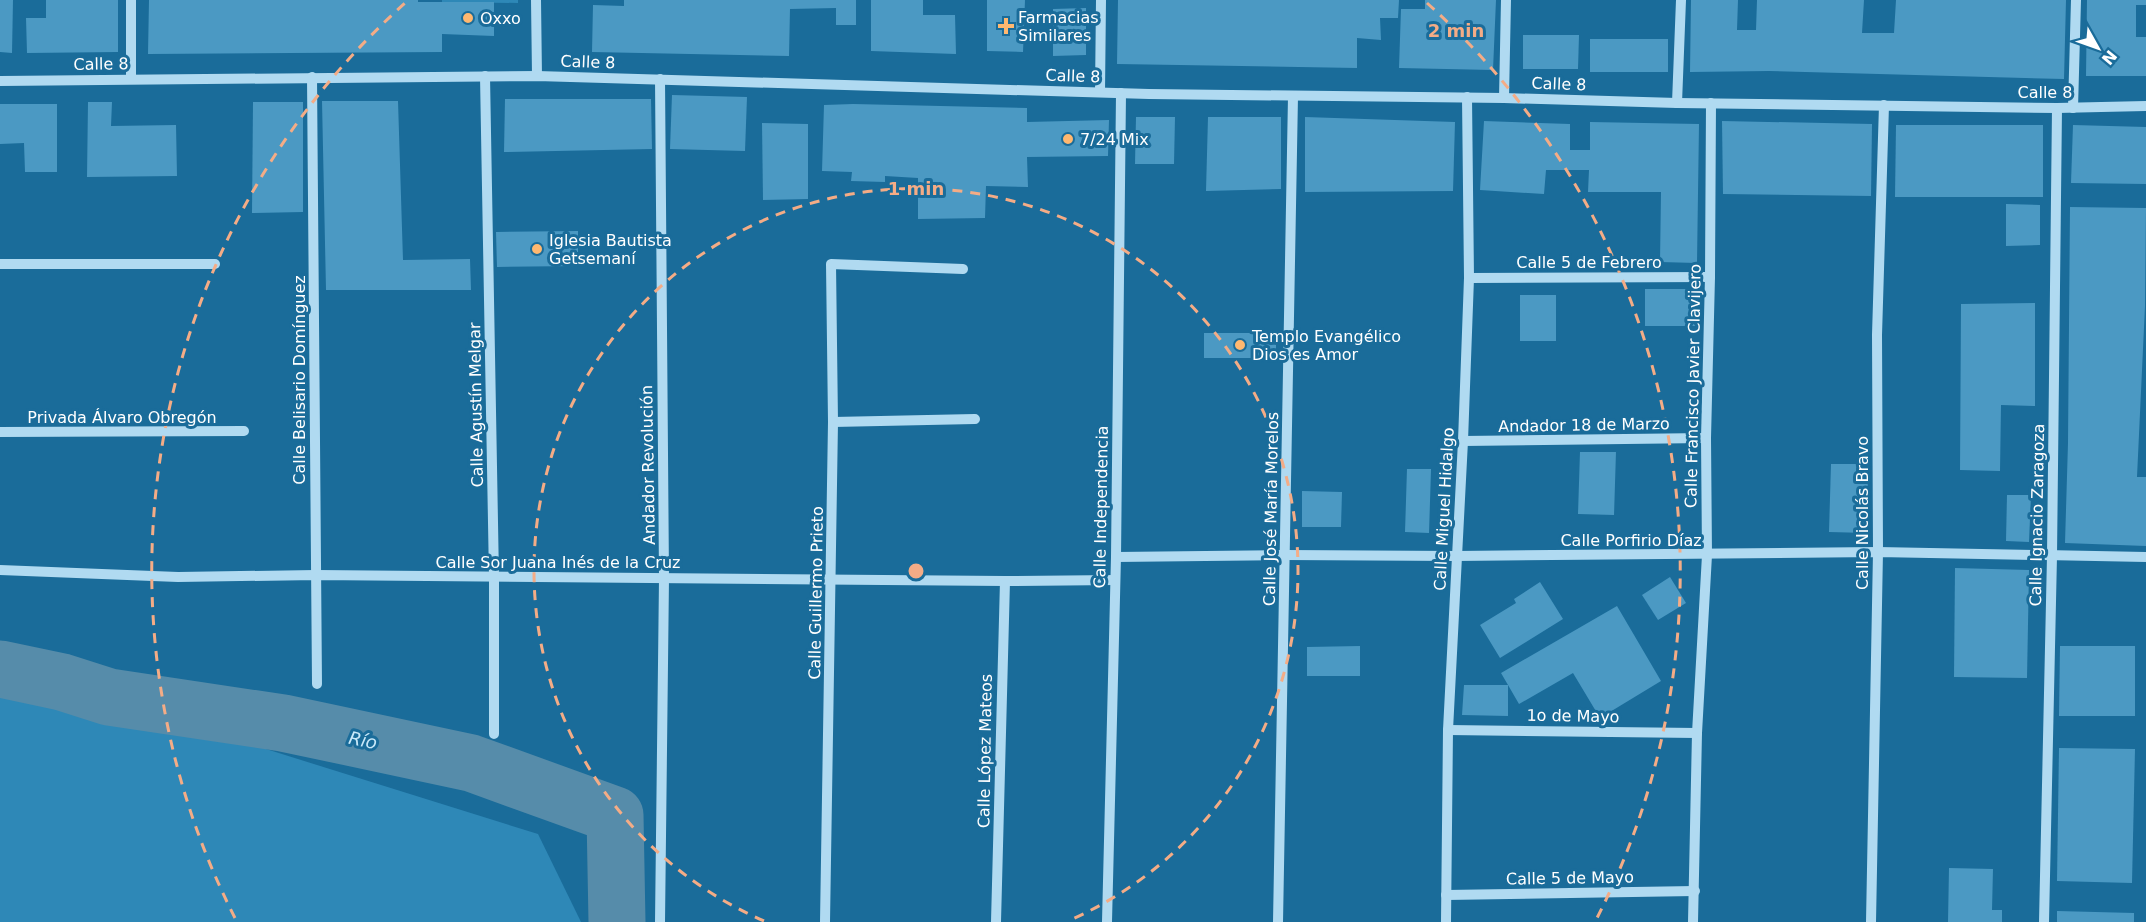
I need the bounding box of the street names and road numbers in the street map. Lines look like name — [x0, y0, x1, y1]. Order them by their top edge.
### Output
street label: Calle 8 — [560, 52, 616, 72]
street label: Calle 8 — [73, 54, 129, 74]
street label: Calle 8 — [1045, 66, 1101, 86]
street label: Calle 8 — [1531, 74, 1587, 94]
street label: Calle 8 — [2018, 83, 2072, 102]
street label: Calle 5 de Febrero — [1516, 253, 1662, 272]
street label: Calle Francisco Javier Clavijero — [1681, 264, 1705, 508]
street label: Calle Belisario Domínguez — [290, 275, 309, 485]
street label: Calle Agustín Melgar — [465, 322, 487, 488]
street label: Andador Revolución — [637, 385, 659, 545]
street label: Privada Álvaro Obregón — [27, 408, 217, 427]
street label: Calle José María Morelos — [1260, 412, 1282, 606]
street label: Andador 18 de Marzo — [1498, 414, 1670, 436]
street label: Calle Ignacio Zaragoza — [2026, 423, 2048, 607]
street label: Calle Independencia — [1090, 425, 1112, 589]
street label: Calle Miguel Hidalgo — [1430, 427, 1458, 591]
street label: Calle Nicolás Bravo — [1853, 436, 1872, 590]
street label: Calle Guillermo Prieto — [805, 506, 827, 680]
street label: Calle Porfirio Díaz — [1560, 531, 1702, 550]
street label: Calle Sor Juana Inés de la Cruz — [436, 553, 680, 572]
street label: Calle López Mateos — [974, 674, 996, 828]
street label: 1o de Mayo — [1526, 706, 1620, 726]
street label: Calle 5 de Mayo — [1506, 867, 1634, 889]

